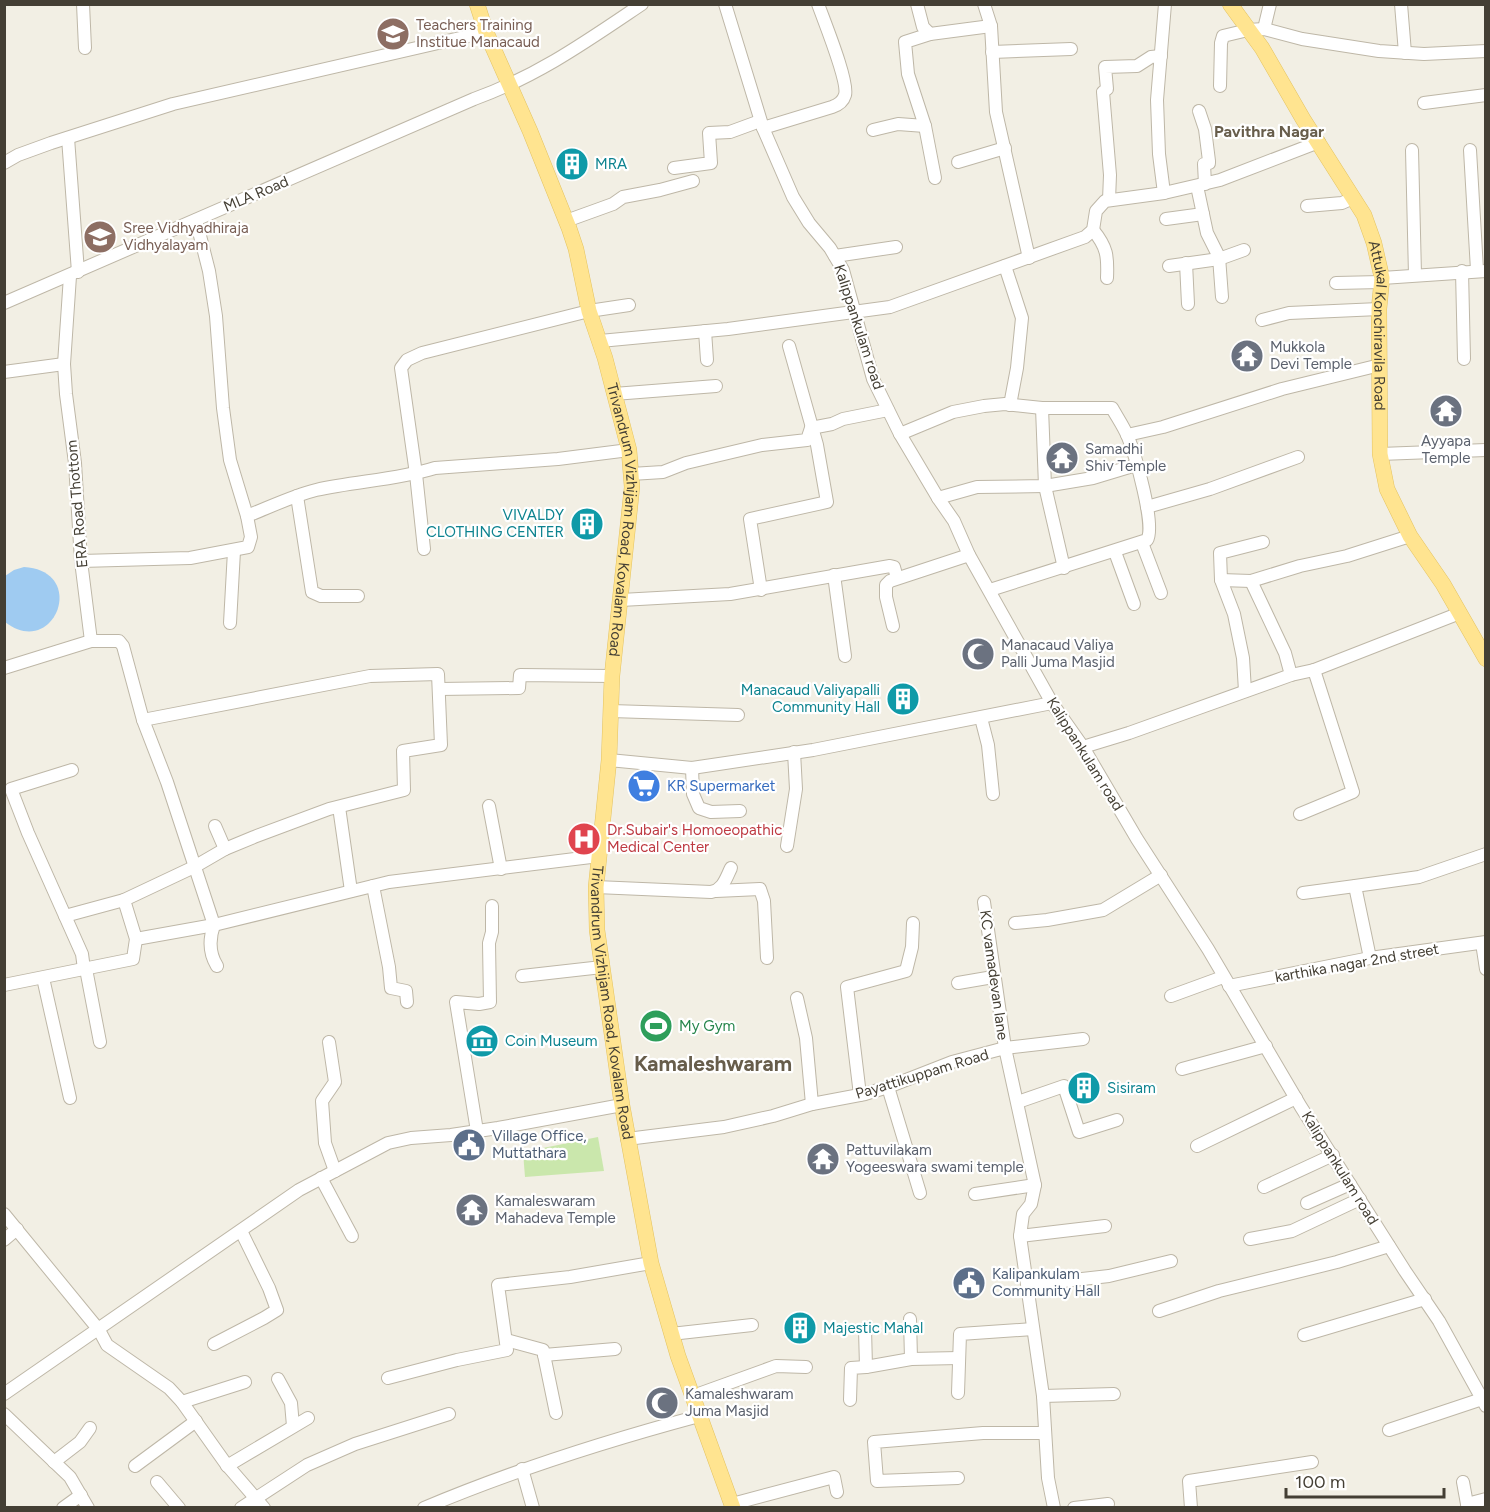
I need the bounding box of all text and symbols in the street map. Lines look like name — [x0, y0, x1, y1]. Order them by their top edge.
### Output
school or university icon: Teachers Training Institue Manacaud — [375, 16, 411, 52]
place label: Teachers Training Institue Manacaud — [416, 16, 540, 51]
district label: Pavithra Nagar — [1214, 122, 1324, 141]
building icon: MRA — [554, 146, 590, 182]
place label: MRA — [595, 155, 627, 173]
street label: MLA Road — [221, 172, 291, 216]
school or university icon: Sree Vidhyadhiraja Vidhyalayam — [82, 219, 118, 255]
place label: Sree Vidhyadhiraja Vidhyalayam — [123, 219, 249, 254]
street label: Attukal Konchiravila Road — [1365, 239, 1391, 411]
street label: Kalippankulam road — [830, 262, 888, 392]
temple icon: Mukkola Devi Temple — [1229, 338, 1265, 374]
place label: Mukkola Devi Temple — [1270, 338, 1352, 373]
street label: Trivandrum Vizhijam Road, Kovalam Road — [603, 381, 641, 658]
temple icon: Ayyapa Temple — [1428, 393, 1464, 429]
place label: Ayyapa Temple — [1421, 432, 1471, 467]
street label: ERA Road Thottom — [62, 439, 92, 569]
temple icon: Samadhi Shiv Temple — [1044, 440, 1080, 476]
place label: Samadhi Shiv Temple — [1085, 440, 1166, 475]
place label: VIVALDY CLOTHING CENTER — [426, 506, 564, 541]
building icon: VIVALDY CLOTHING CENTER — [569, 506, 605, 542]
mosque icon: Manacaud Valiya Palli Juma Masjid — [960, 636, 996, 672]
place label: Manacaud Valiya Palli Juma Masjid — [1001, 636, 1115, 671]
place label: Manacaud Valiyapalli Community Hall — [741, 681, 880, 716]
building icon: Manacaud Valiyapalli Community Hall — [885, 681, 921, 717]
street label: Kalippankulam road — [1043, 694, 1127, 814]
supermarket icon: KR Supermarket — [626, 768, 662, 804]
place label: KR Supermarket — [667, 777, 776, 795]
hospital icon: Dr.Subair's Homoeopathic Medical Center — [566, 821, 602, 857]
place label: Dr.Subair's Homoeopathic Medical Center — [607, 821, 782, 856]
street label: Trivandrum Vizhijam Road, Kovalam Road — [587, 865, 637, 1141]
street label: KC vamadevan lane — [976, 909, 1012, 1041]
street label: karthika nagar 2nd street — [1274, 940, 1441, 986]
sports icon: My Gym — [638, 1008, 674, 1044]
place label: My Gym — [679, 1017, 735, 1035]
museum icon: Coin Museum — [464, 1023, 500, 1059]
place label: Coin Museum — [505, 1032, 597, 1050]
street label: Payattikuppam Road — [853, 1045, 991, 1103]
district label: Kamaleshwaram — [634, 1051, 792, 1076]
building icon: Sisiram — [1066, 1070, 1102, 1106]
place label: Sisiram — [1107, 1079, 1156, 1097]
street label: Kalippankulam road — [1298, 1108, 1382, 1228]
public building icon: Village Office, Muttathara — [451, 1127, 487, 1163]
place label: Village Office, Muttathara — [492, 1127, 587, 1162]
temple icon: Pattuvilakam Yogeeswara swami temple — [805, 1141, 841, 1177]
place label: Pattuvilakam Yogeeswara swami temple — [846, 1141, 1024, 1176]
temple icon: Kamaleswaram Mahadeva Temple — [454, 1192, 490, 1228]
place label: Kamaleswaram Mahadeva Temple — [495, 1192, 616, 1227]
public building icon: Kalipankulam Community Hall — [951, 1265, 987, 1301]
place label: Kalipankulam Community Hall — [992, 1265, 1100, 1300]
building icon: Majestic Mahal — [782, 1310, 818, 1346]
place label: Majestic Mahal — [823, 1319, 923, 1337]
mosque icon: Kamaleshwaram Juma Masjid — [644, 1385, 680, 1421]
place label: Kamaleshwaram Juma Masjid — [685, 1385, 794, 1420]
scale bar — [1286, 1461, 1444, 1499]
text: 100 m — [1295, 1471, 1345, 1493]

